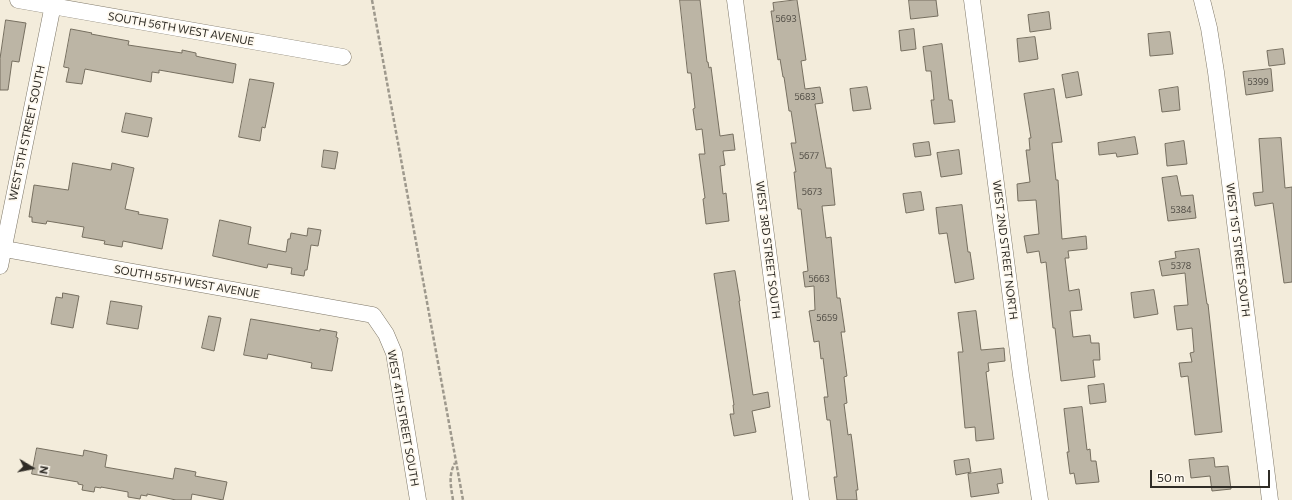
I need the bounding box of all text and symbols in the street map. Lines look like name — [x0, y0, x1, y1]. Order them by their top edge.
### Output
street label: SOUTH 56TH WEST AVENUE — [107, 10, 255, 48]
house number: 5693 — [775, 14, 797, 24]
street label: WEST 5TH STREET SOUTH — [6, 64, 48, 202]
house number: 5399 — [1247, 77, 1269, 87]
house number: 5683 — [794, 92, 816, 102]
house number: 5677 — [799, 151, 819, 161]
street label: WEST 2ND STREET NORTH — [990, 179, 1020, 321]
street label: WEST 3RD STREET SOUTH — [753, 180, 783, 320]
street label: WEST 1ST STREET SOUTH — [1223, 182, 1253, 318]
house number: 5673 — [802, 187, 822, 197]
house number: 5384 — [1170, 205, 1192, 215]
house number: 5378 — [1171, 261, 1191, 271]
street label: SOUTH 55TH WEST AVENUE — [113, 263, 261, 301]
house number: 5663 — [808, 274, 830, 284]
house number: 5659 — [816, 313, 838, 323]
street label: WEST 4TH STREET SOUTH — [384, 349, 422, 487]
north arrow — [12, 448, 52, 488]
scale bar — [1152, 462, 1272, 488]
text: N — [37, 465, 51, 475]
text: 50 m — [1157, 470, 1185, 484]

